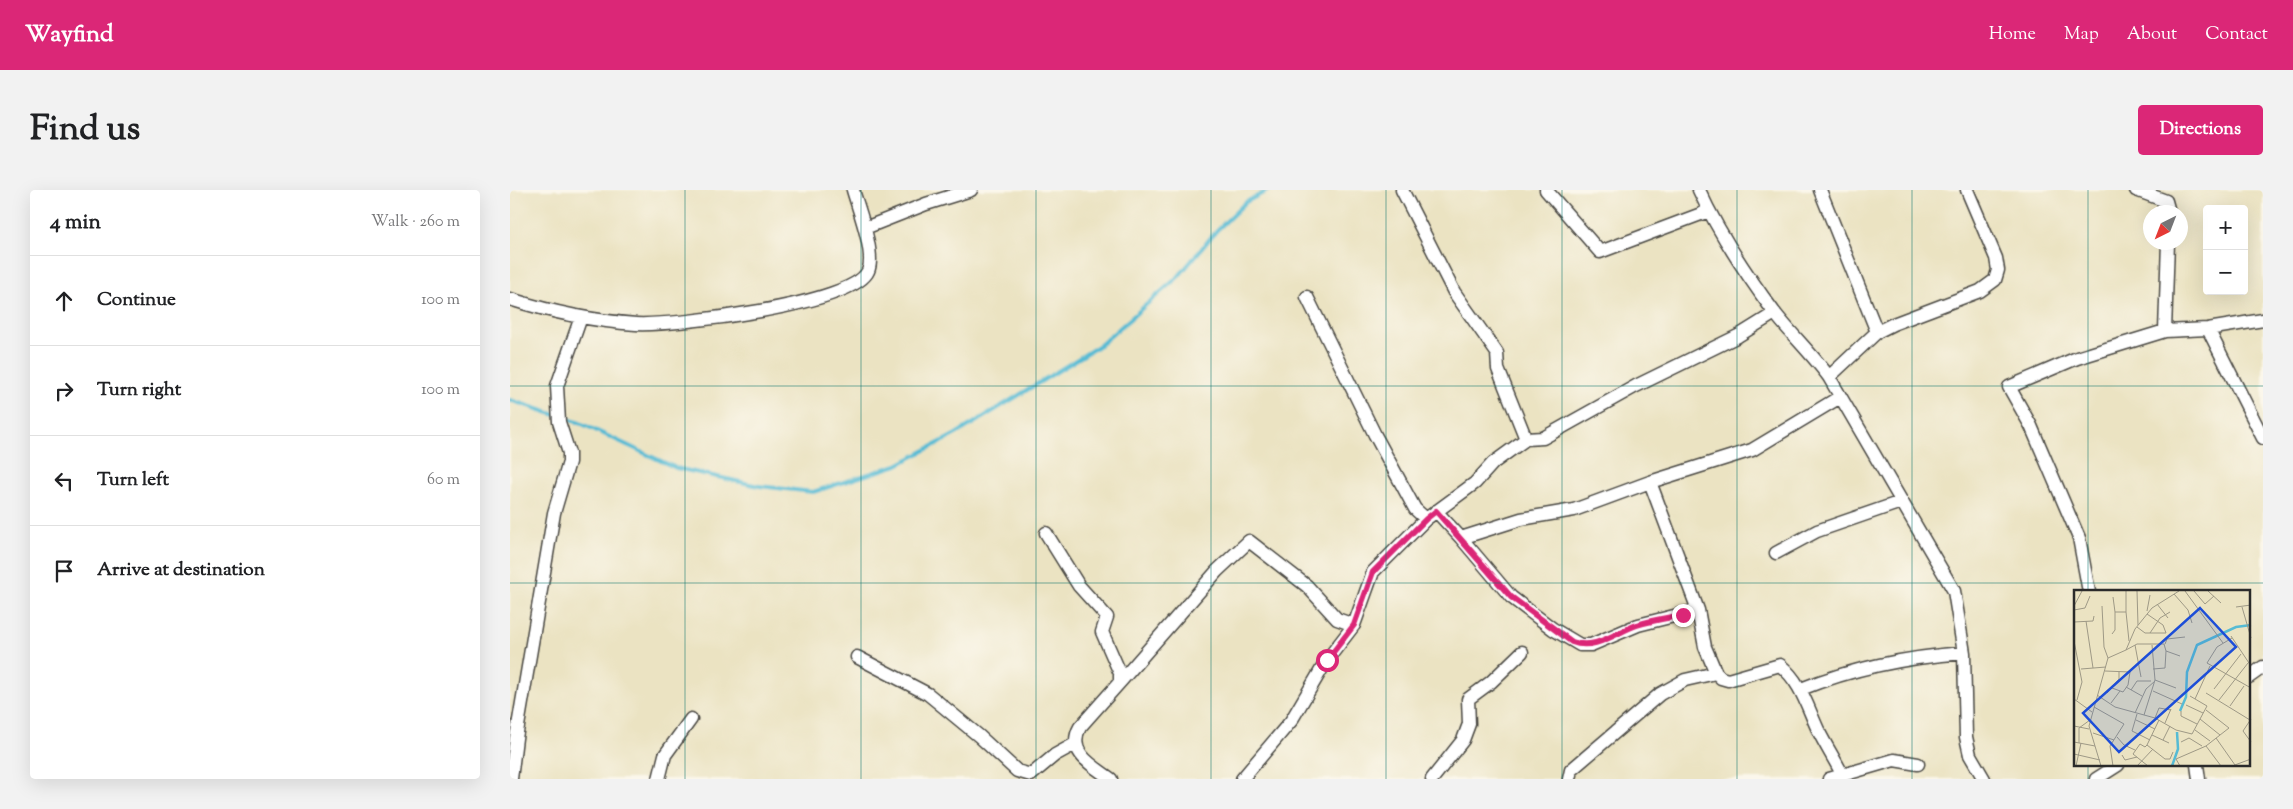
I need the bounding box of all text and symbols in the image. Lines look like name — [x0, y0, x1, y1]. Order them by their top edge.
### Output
text: Wayfind — [25, 18, 113, 52]
text: Home — [1989, 22, 2036, 48]
text: Map — [2064, 22, 2099, 48]
text: About — [2127, 22, 2177, 48]
text: Contact — [2205, 22, 2268, 48]
text: Find us — [30, 105, 140, 156]
button: Directions — [2138, 105, 2263, 155]
north arrow — [2143, 205, 2188, 250]
map controls — [2203, 205, 2248, 295]
button: + — [2203, 205, 2248, 250]
text: 4 min — [50, 208, 101, 238]
text: Walk · 260 m — [371, 211, 460, 234]
button: − — [2203, 250, 2248, 295]
icon: ahead — [50, 287, 78, 315]
text: Continue — [97, 287, 176, 314]
text: 100 m — [421, 289, 460, 312]
icon: right — [50, 377, 78, 405]
text: Turn right — [97, 377, 181, 404]
text: 100 m — [421, 379, 460, 402]
icon: left — [50, 467, 78, 495]
text: Turn left — [97, 467, 169, 494]
text: 60 m — [427, 469, 460, 492]
icon: arrive — [50, 557, 78, 585]
text: Arrive at destination — [97, 557, 265, 584]
inset map — [2074, 590, 2250, 766]
route end — [1672, 604, 1695, 627]
route start — [1316, 649, 1339, 672]

